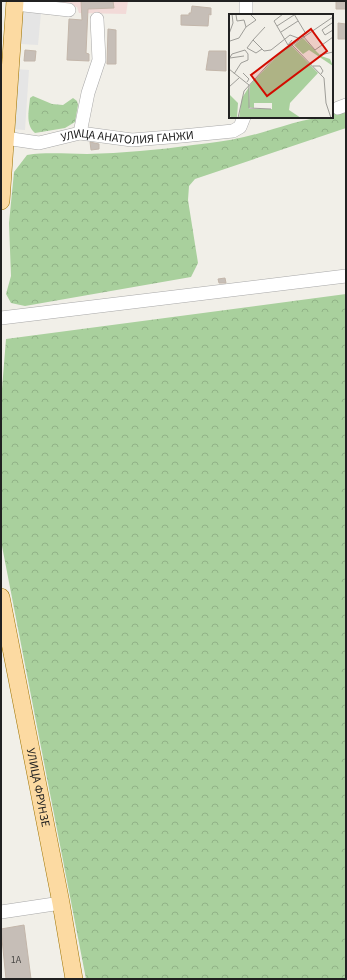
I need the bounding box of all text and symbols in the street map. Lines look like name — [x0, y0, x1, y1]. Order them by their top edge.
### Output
inset map — [229, 14, 333, 118]
street label: УЛИЦА АНАТОЛИЯ ГАНЖИ — [59, 124, 195, 149]
street label: УЛИЦА ФРУНЗЕ — [22, 747, 54, 828]
house number: 1А — [11, 953, 22, 967]

